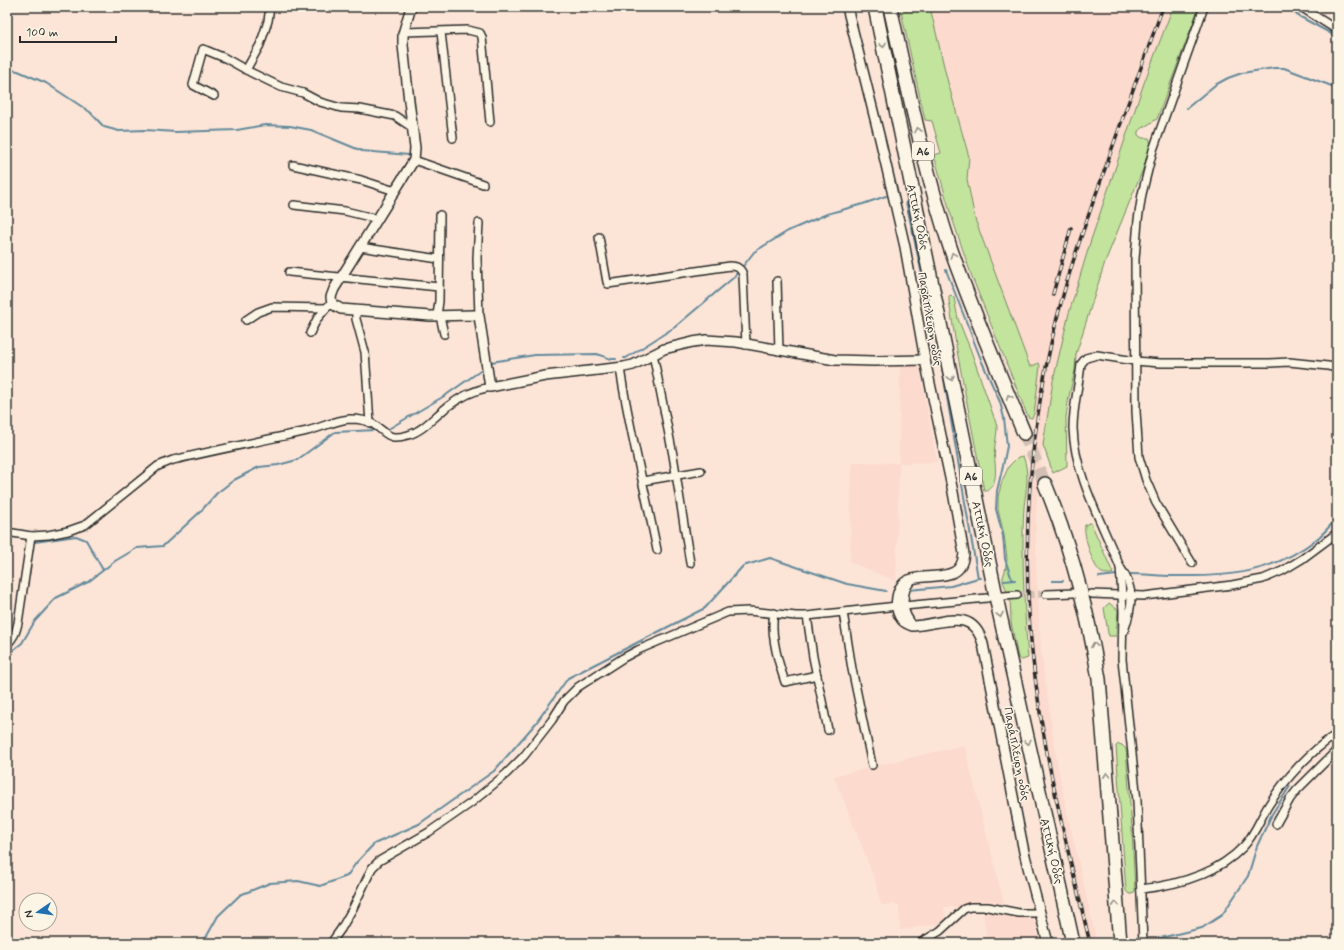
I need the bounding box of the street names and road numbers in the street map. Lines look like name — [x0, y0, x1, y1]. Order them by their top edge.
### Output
road number: Α6 — [912, 142, 934, 160]
street label: Αττική Οδός — [902, 183, 932, 252]
street label: Παράπλευρη οδός — [913, 271, 945, 367]
road number: Α6 — [960, 467, 982, 485]
street label: Αττική Οδός — [967, 500, 997, 569]
street label: Παράπλευρη οδός — [999, 706, 1033, 802]
street label: Αττική Οδός — [1036, 817, 1066, 886]

